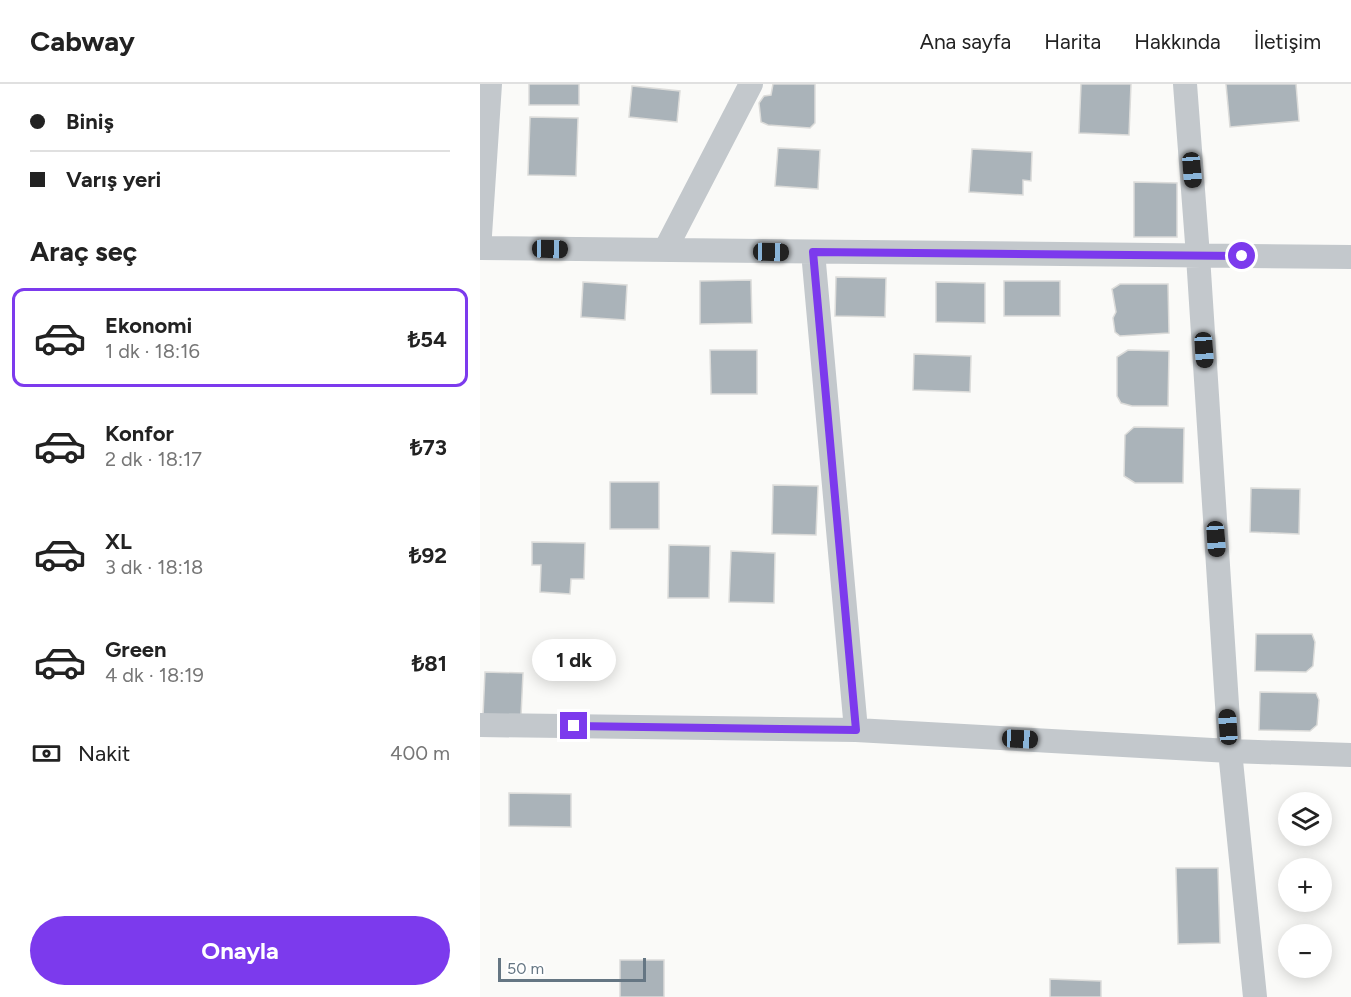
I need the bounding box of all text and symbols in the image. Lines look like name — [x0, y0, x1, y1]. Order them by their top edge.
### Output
text: Cabway — [30, 24, 135, 58]
text: Ana sayfa — [920, 29, 1011, 54]
text: Harita — [1044, 29, 1101, 54]
text: Hakkında — [1134, 29, 1221, 54]
text: İletişim — [1254, 29, 1321, 54]
text: Biniş — [66, 108, 114, 135]
car — [1181, 151, 1203, 189]
text: Varış yeri — [66, 166, 161, 193]
text: Araç seç — [30, 235, 137, 268]
car — [532, 240, 568, 258]
route start — [1228, 242, 1255, 269]
car — [753, 243, 789, 261]
icon: car — [33, 311, 87, 365]
text: Ekonomi — [105, 312, 192, 339]
text: ₺54 — [408, 326, 447, 353]
car — [1194, 331, 1214, 369]
text: 1 dk · 18:16 — [105, 339, 200, 363]
icon: car — [33, 419, 87, 473]
text: Konfor — [105, 420, 174, 447]
text: ₺73 — [410, 434, 447, 461]
text: 2 dk · 18:17 — [105, 447, 202, 471]
car — [1206, 520, 1226, 558]
icon: car — [33, 527, 87, 581]
text: XL — [105, 528, 132, 555]
text: ₺92 — [409, 542, 447, 569]
text: 3 dk · 18:18 — [105, 555, 203, 579]
icon: car — [33, 635, 87, 689]
text: Green — [105, 636, 167, 663]
callout: 1 dk — [532, 639, 616, 681]
text: 1 dk — [556, 648, 592, 672]
text: ₺81 — [412, 650, 447, 677]
text: 4 dk · 18:19 — [105, 663, 204, 687]
car — [1218, 708, 1238, 746]
route end — [560, 712, 587, 739]
car — [1002, 729, 1038, 749]
icon: cash — [30, 737, 63, 770]
text: Nakit — [78, 740, 130, 767]
text: 400 m — [390, 741, 450, 765]
map controls — [1278, 792, 1332, 978]
button: layers — [1278, 792, 1332, 846]
button: + — [1278, 858, 1332, 912]
button: Onayla — [30, 916, 450, 985]
button: − — [1278, 924, 1332, 978]
scale bar — [498, 955, 646, 982]
text: 50 m — [507, 959, 544, 978]

